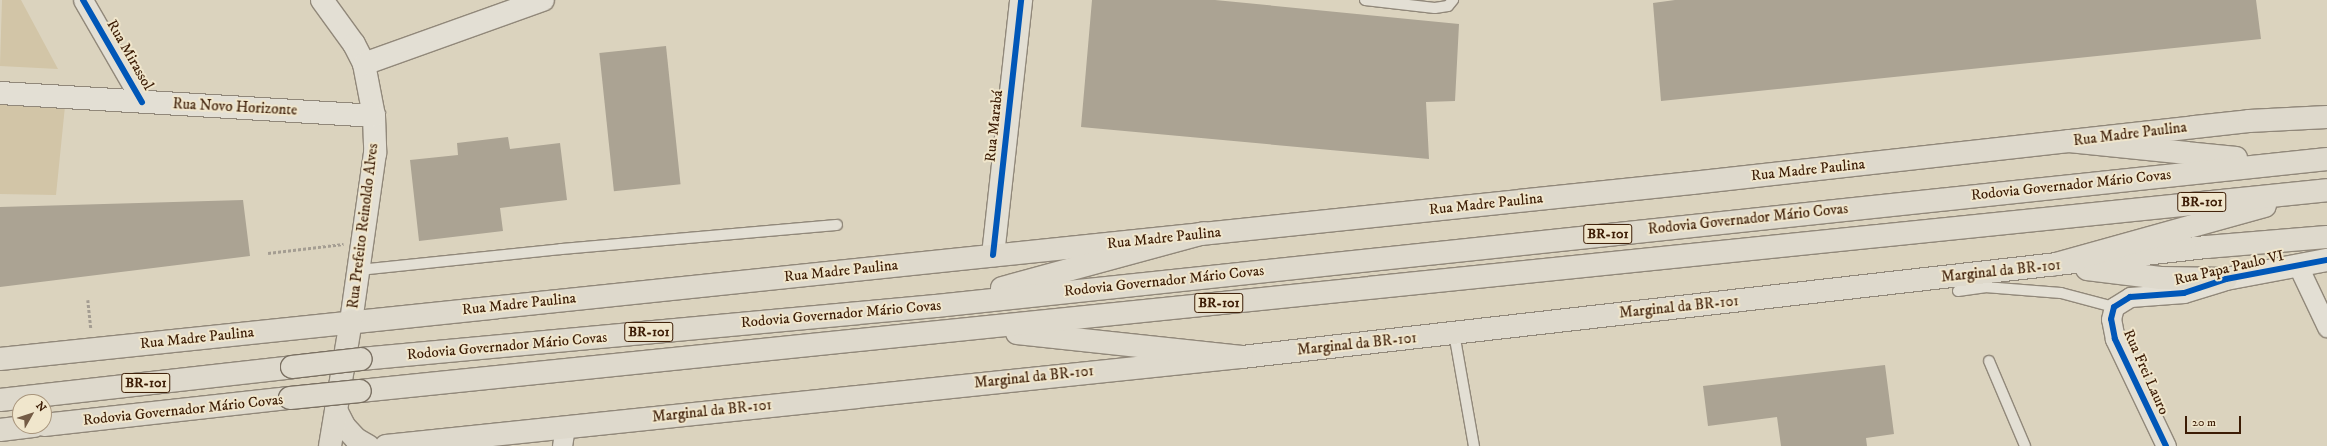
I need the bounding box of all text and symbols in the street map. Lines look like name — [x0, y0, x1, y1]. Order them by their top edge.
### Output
street label: Rua Mirassol — [103, 17, 157, 93]
street label: Rua Marabá — [981, 89, 1007, 163]
street label: Rua Novo Horizonte — [172, 95, 298, 119]
street label: Rua Madre Paulina — [2072, 118, 2188, 150]
street label: Rua Prefeito Reinoldo Alves — [344, 142, 382, 310]
street label: Rua Madre Paulina — [1750, 155, 1866, 185]
street label: Rodovia Governador Mário Covas — [1970, 166, 2172, 204]
street label: Rua Madre Paulina — [1428, 189, 1544, 219]
road number: BR-101 — [2177, 190, 2227, 214]
street label: Rodovia Governador Mário Covas — [1647, 200, 1849, 238]
road number: BR-101 — [1583, 222, 1633, 246]
street label: Rua Madre Paulina — [1106, 223, 1222, 253]
street label: Rua Papa Paulo VI — [2172, 247, 2286, 289]
street label: Rua Madre Paulina — [783, 256, 899, 286]
street label: Marginal da BR-101 — [1940, 256, 2062, 286]
street label: Rodovia Governador Mário Covas — [1063, 262, 1265, 300]
street label: Rua Madre Paulina — [461, 289, 577, 319]
road number: BR-101 — [1194, 291, 1244, 315]
street label: Marginal da BR-101 — [1618, 292, 1740, 322]
street label: Rodovia Governador Mário Covas — [740, 296, 942, 332]
road number: BR-101 — [624, 320, 674, 344]
street label: Rua Madre Paulina — [139, 323, 255, 353]
street label: Rua Frei Lauro — [2119, 327, 2173, 417]
street label: Rodovia Governador Mário Covas — [406, 328, 608, 364]
street label: Marginal da BR-101 — [1296, 329, 1418, 359]
street label: Marginal da BR-101 — [973, 362, 1095, 392]
road number: BR-101 — [121, 371, 171, 395]
street label: Rodovia Governador Mário Covas — [82, 391, 284, 429]
north arrow — [12, 394, 52, 434]
street label: Marginal da BR-101 — [651, 396, 773, 426]
text: N — [32, 399, 49, 415]
scale bar — [2187, 408, 2243, 434]
text: 20 m — [2192, 415, 2216, 430]

